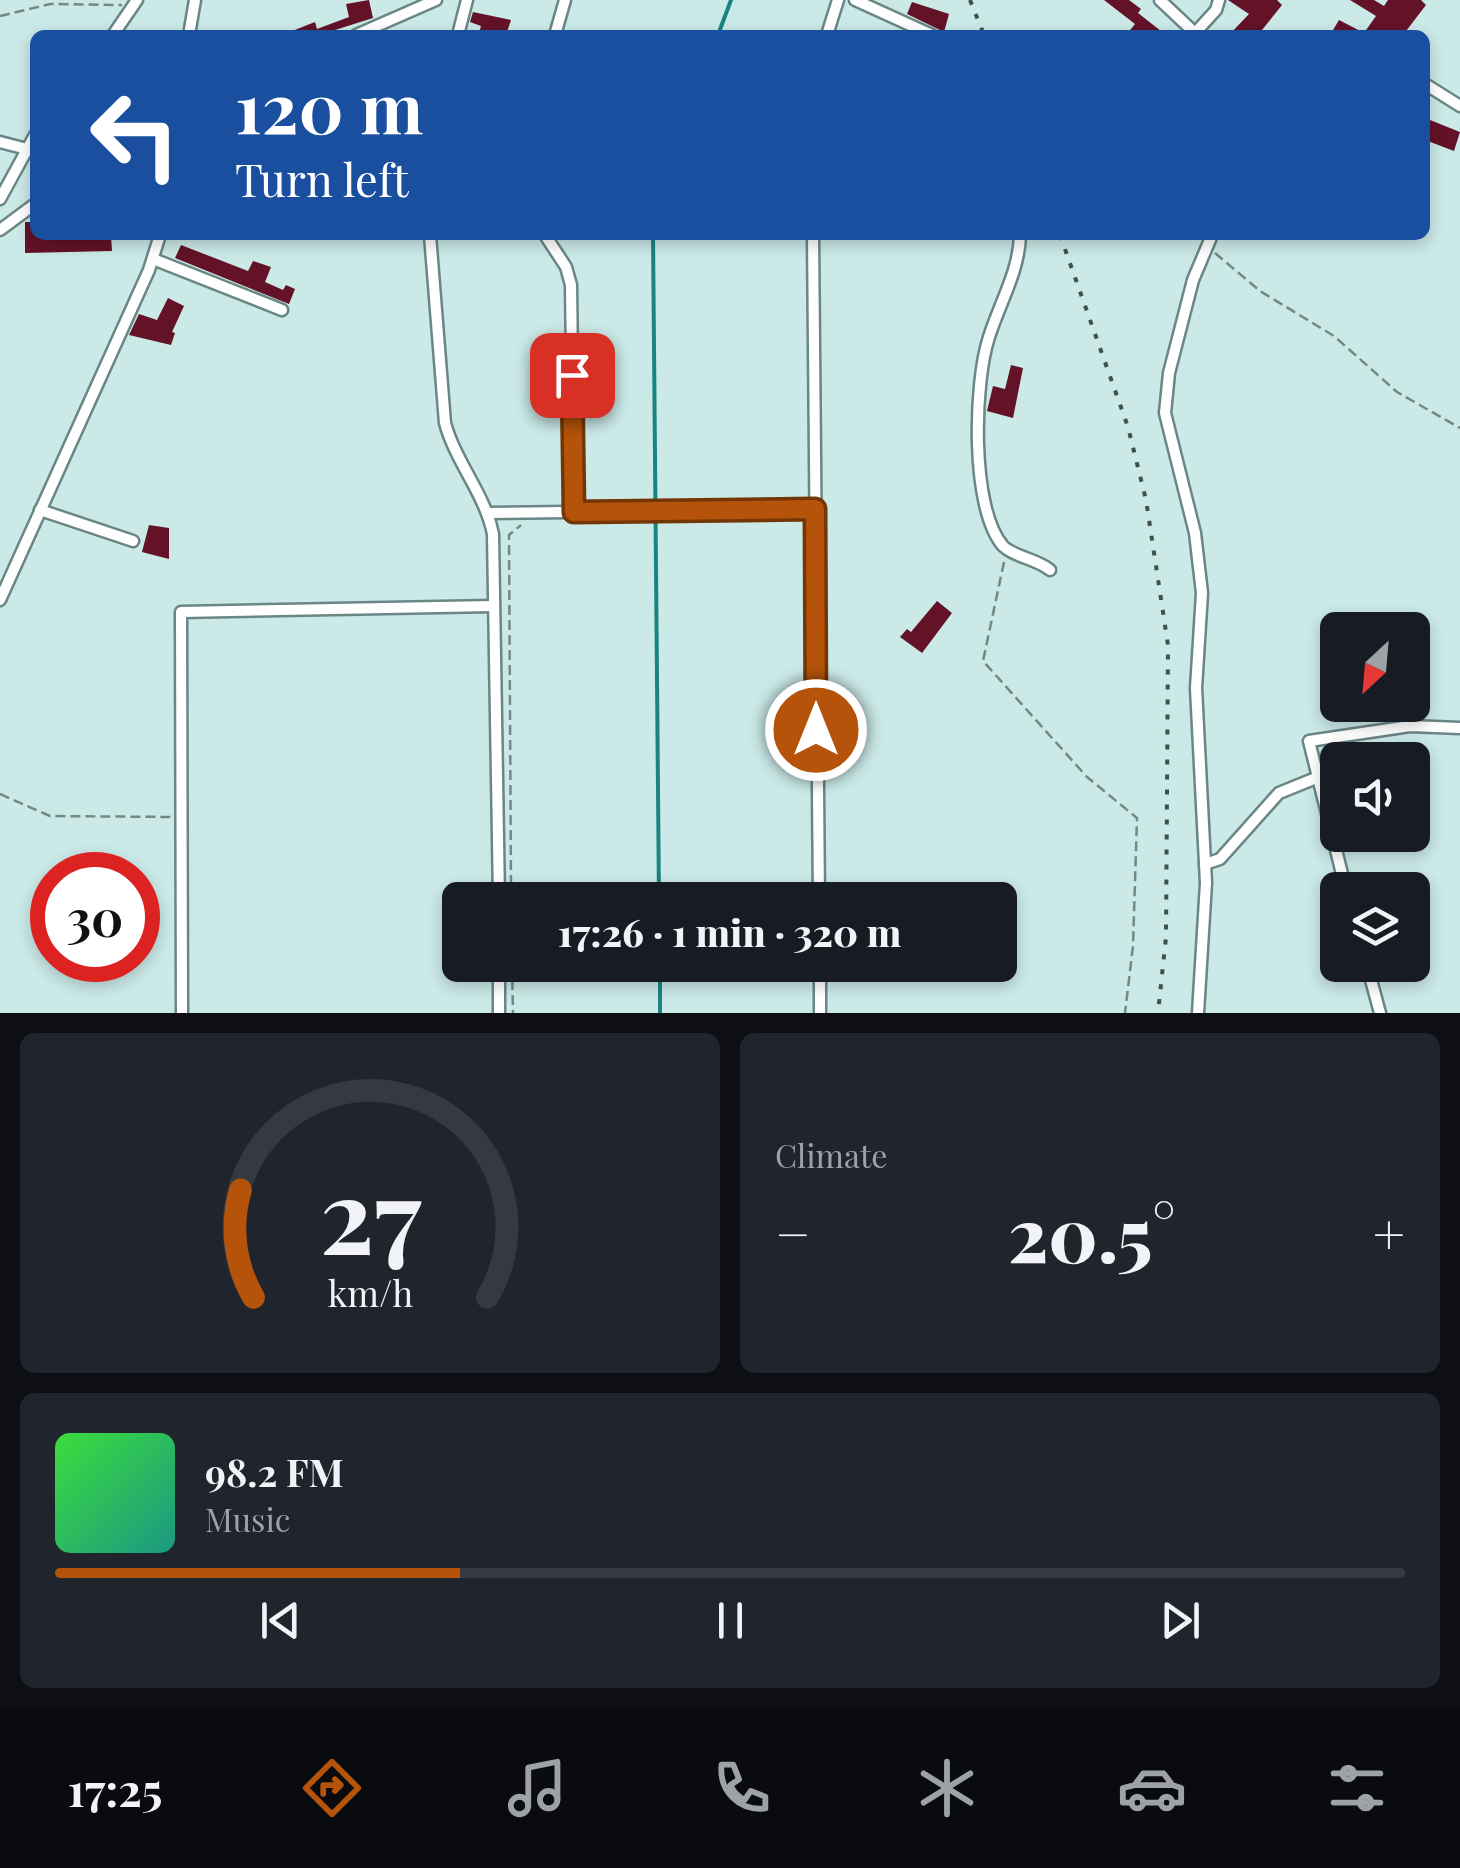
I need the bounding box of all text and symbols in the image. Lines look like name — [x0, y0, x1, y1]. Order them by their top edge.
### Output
text: 120 m — [235, 58, 423, 152]
icon: left — [70, 70, 200, 200]
text: Turn left — [235, 148, 409, 208]
pin — [530, 333, 615, 418]
icon: arrive — [545, 348, 600, 403]
north arrow — [1320, 612, 1430, 722]
map controls — [1320, 612, 1430, 982]
position arrow — [764, 678, 868, 782]
button: sound — [1320, 742, 1430, 852]
speed limit sign: 30 — [30, 852, 160, 982]
button: layers — [1320, 872, 1430, 982]
text: 17:26 · 1 min · 320 m — [558, 906, 901, 957]
text: Climate — [775, 1133, 887, 1176]
text: 27 — [319, 1142, 422, 1281]
text: 20.5° — [1008, 1182, 1175, 1282]
text: − — [775, 1195, 811, 1269]
text: + — [1373, 1195, 1405, 1269]
text: km/h — [327, 1268, 413, 1316]
text: 98.2 FM — [205, 1446, 344, 1497]
text: Music — [205, 1497, 290, 1540]
icon: previous — [253, 1593, 308, 1648]
icon: pause — [703, 1593, 758, 1648]
icon: next — [1153, 1593, 1208, 1648]
icon: directions — [297, 1753, 367, 1823]
icon: music — [502, 1753, 572, 1823]
icon: phone — [707, 1753, 777, 1823]
icon: climate — [912, 1753, 982, 1823]
icon: car — [1117, 1753, 1187, 1823]
icon: filters — [1322, 1753, 1392, 1823]
text: 17:25 — [68, 1758, 162, 1818]

